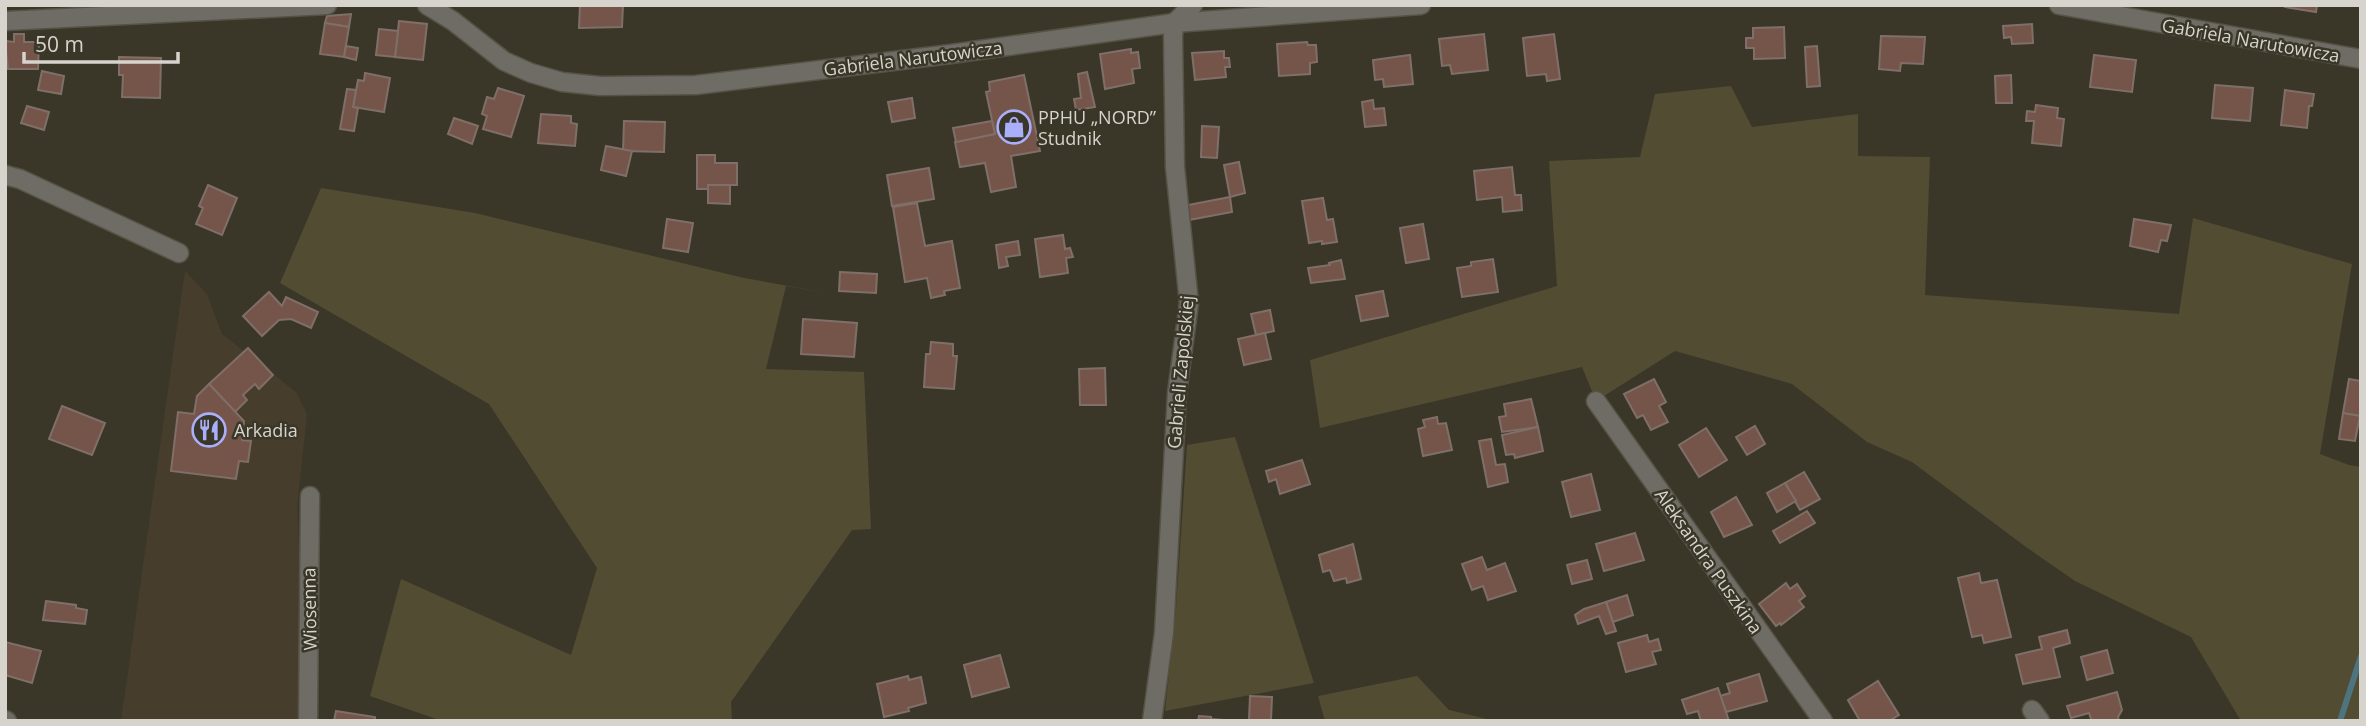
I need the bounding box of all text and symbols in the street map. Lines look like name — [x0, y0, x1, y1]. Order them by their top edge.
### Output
street label: Gabriela Narutowicza — [2160, 13, 2342, 67]
scale bar — [24, 21, 178, 65]
text: 50 m — [35, 30, 84, 58]
street label: Gabriela Narutowicza — [822, 35, 1004, 81]
place label: PPHU „NORD” Studnik — [1038, 105, 1157, 150]
shop icon: PPHU „NORD” Studnik — [995, 108, 1033, 146]
street label: Gabrieli Zapolskiej — [1161, 294, 1199, 450]
restaurant icon: Arkadia — [190, 411, 228, 449]
place label: Arkadia — [234, 418, 298, 442]
street label: Aleksandra Puszkina — [1650, 484, 1768, 638]
street label: Wiosenna — [296, 567, 322, 651]

